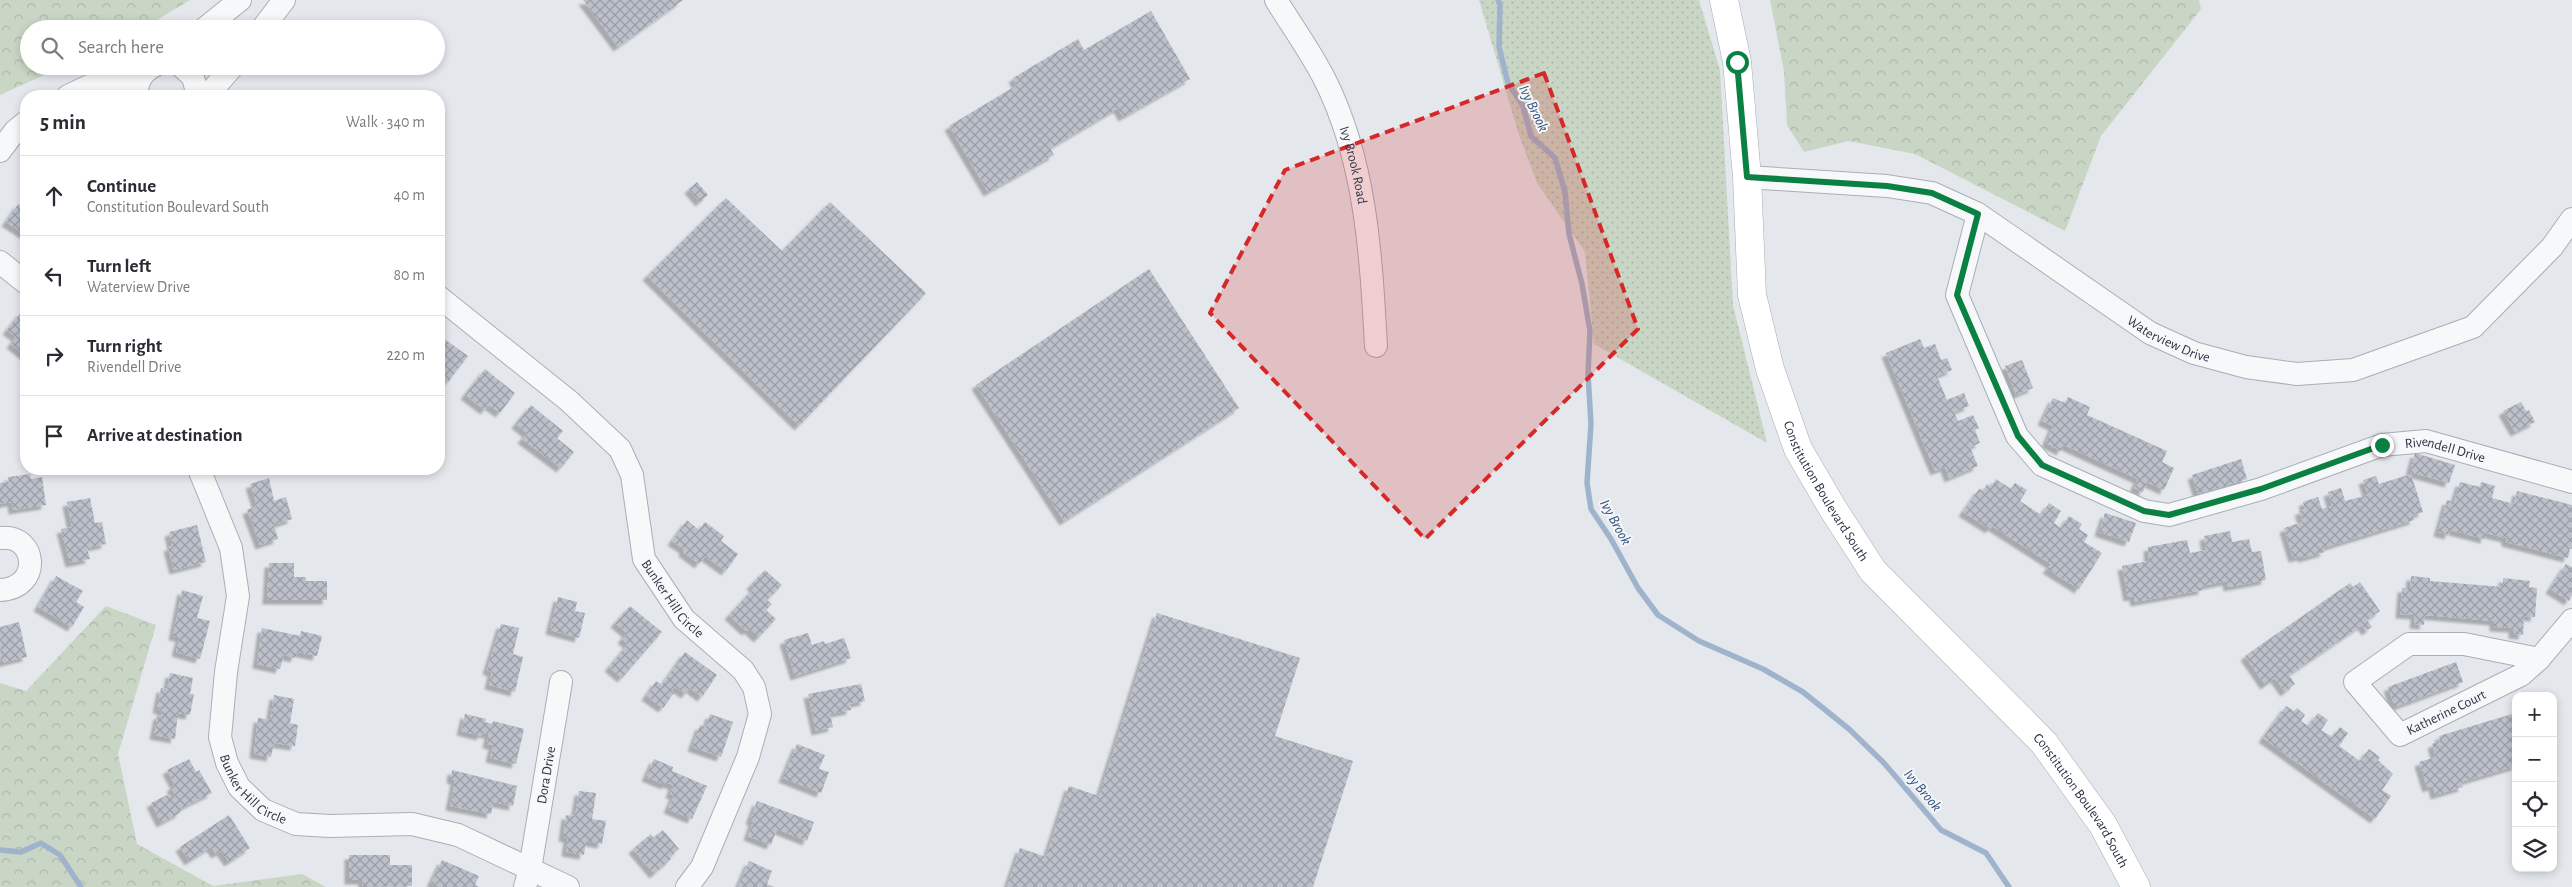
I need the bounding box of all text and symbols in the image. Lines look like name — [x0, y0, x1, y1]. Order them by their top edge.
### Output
search box — [20, 20, 445, 75]
icon: search — [38, 34, 66, 62]
text: Search here — [78, 38, 164, 57]
route start — [1726, 51, 1749, 74]
water label: Ivy Brook — [1516, 83, 1551, 134]
text: 5 min — [40, 112, 86, 133]
text: Walk · 340 m — [346, 114, 425, 130]
street label: Ivy Brook Road — [1337, 124, 1369, 205]
text: Continue — [87, 177, 156, 196]
icon: ahead — [40, 182, 68, 210]
text: 40 m — [393, 187, 425, 203]
text: Constitution Boulevard South — [87, 199, 269, 215]
text: Turn left — [87, 257, 151, 276]
icon: left — [40, 262, 68, 290]
text: 80 m — [394, 267, 425, 283]
text: Waterview Drive — [87, 279, 190, 295]
street label: Waterview Drive — [2124, 313, 2211, 365]
text: Turn right — [87, 337, 162, 356]
icon: right — [40, 342, 68, 370]
text: 220 m — [387, 347, 425, 363]
text: Rivendell Drive — [87, 359, 181, 375]
street label: Constitution Boulevard South — [1781, 419, 1871, 564]
icon: arrive — [40, 422, 68, 450]
text: Arrive at destination — [87, 426, 243, 445]
route end — [2371, 434, 2394, 457]
street label: Rivendell Drive — [2404, 435, 2487, 465]
water label: Ivy Brook — [1597, 497, 1634, 548]
street label: Bunker Hill Circle — [638, 557, 706, 641]
street label: Katherine Court — [2405, 688, 2489, 738]
map controls — [2512, 692, 2557, 872]
button: + — [2512, 692, 2557, 737]
street label: Constitution Boulevard South — [2030, 731, 2130, 870]
button: − — [2512, 737, 2557, 782]
street label: Dora Drive — [535, 745, 558, 805]
street label: Bunker Hill Circle — [217, 753, 288, 827]
water label: Ivy Brook — [1901, 767, 1944, 814]
button: locate — [2512, 782, 2557, 827]
button: layers — [2512, 827, 2557, 872]

